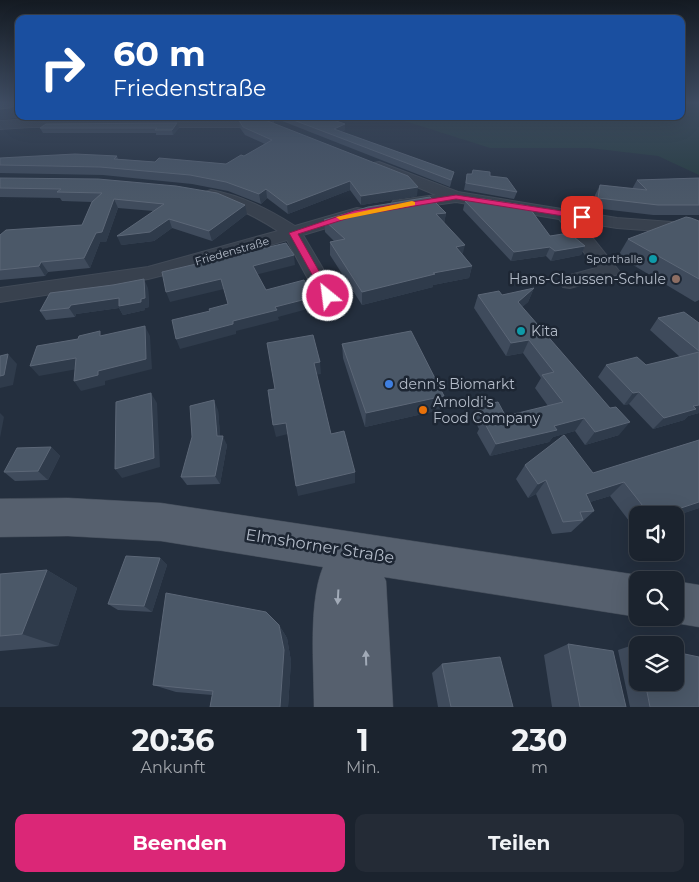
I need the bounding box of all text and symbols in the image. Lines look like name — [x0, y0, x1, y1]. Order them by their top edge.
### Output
text: 60 m — [113, 32, 206, 75]
icon: right — [30, 35, 95, 100]
text: Friedenstraße — [113, 75, 266, 102]
pin — [561, 196, 603, 238]
icon: arrive — [568, 203, 596, 231]
street label: Friedenstraße — [193, 234, 271, 268]
place label: Sporthalle — [586, 252, 643, 266]
marker: Sporthalle — [647, 253, 659, 265]
position arrow — [301, 269, 353, 321]
place label: Hans-Claussen-Schule — [509, 270, 666, 288]
marker: Hans-Claussen-Schule — [670, 273, 682, 285]
place label: Kita — [531, 322, 558, 340]
marker: Kita — [515, 325, 527, 337]
place label: denn's Biomarkt — [399, 375, 515, 393]
marker: denn's Biomarkt — [383, 378, 395, 390]
place label: Arnoldi's Food Company — [433, 393, 540, 427]
marker: Arnoldi's Food Company — [417, 404, 429, 416]
map controls — [629, 506, 684, 691]
button: sound — [629, 506, 684, 561]
street label: Elmshorner Straße — [244, 525, 396, 567]
button: search — [629, 571, 684, 626]
one-way arrow — [333, 589, 341, 605]
button: layers — [629, 636, 684, 691]
one-way arrow — [362, 650, 370, 666]
text: 20:36 — [132, 722, 214, 759]
text: 1 — [357, 722, 369, 759]
text: 230 — [511, 722, 567, 759]
text: Ankunft — [140, 758, 206, 777]
text: Min. — [346, 758, 380, 777]
text: m — [531, 758, 548, 777]
button: Beenden — [15, 814, 345, 872]
button: Teilen — [355, 814, 684, 872]

